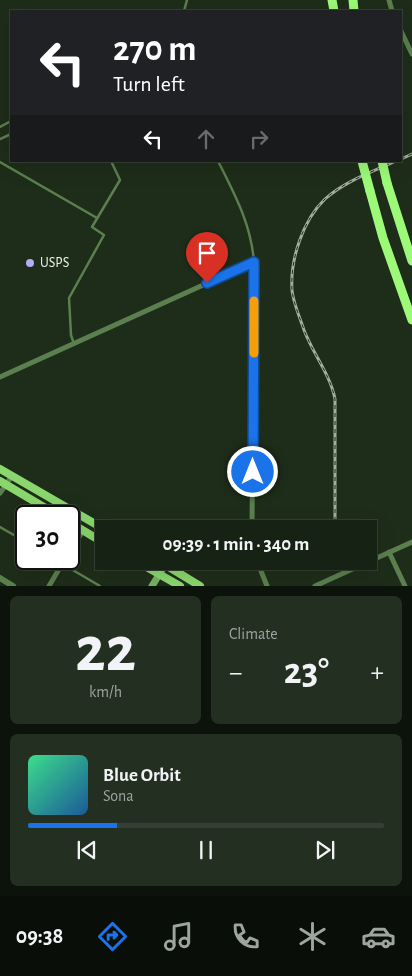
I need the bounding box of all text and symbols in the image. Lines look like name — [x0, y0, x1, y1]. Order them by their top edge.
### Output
icon: left — [30, 30, 95, 95]
text: 270 m — [113, 32, 196, 67]
text: Turn left — [113, 73, 185, 95]
icon: left — [139, 125, 167, 153]
icon: ahead — [192, 125, 220, 153]
icon: right — [245, 125, 273, 153]
pin — [186, 232, 228, 283]
icon: arrive — [193, 239, 221, 267]
place label: USPS — [40, 256, 69, 270]
marker: USPS — [24, 257, 36, 269]
position arrow — [226, 445, 278, 497]
speed limit sign: 30 — [15, 505, 80, 570]
text: 09:39 · 1 min · 340 m — [163, 535, 309, 554]
text: 22 — [75, 618, 136, 683]
text: Climate — [229, 626, 278, 642]
text: 23° — [284, 653, 329, 691]
text: − — [229, 659, 242, 687]
text: + — [371, 659, 384, 687]
text: km/h — [89, 684, 122, 700]
text: Blue Orbit — [103, 766, 181, 785]
text: Sona — [103, 788, 134, 804]
icon: previous — [73, 836, 101, 864]
icon: pause — [192, 836, 220, 864]
icon: next — [311, 836, 339, 864]
icon: directions — [95, 919, 130, 954]
icon: music — [161, 919, 196, 954]
icon: phone — [228, 919, 263, 954]
icon: climate — [295, 919, 330, 954]
icon: car — [361, 919, 396, 954]
text: 09:38 — [16, 925, 63, 947]

